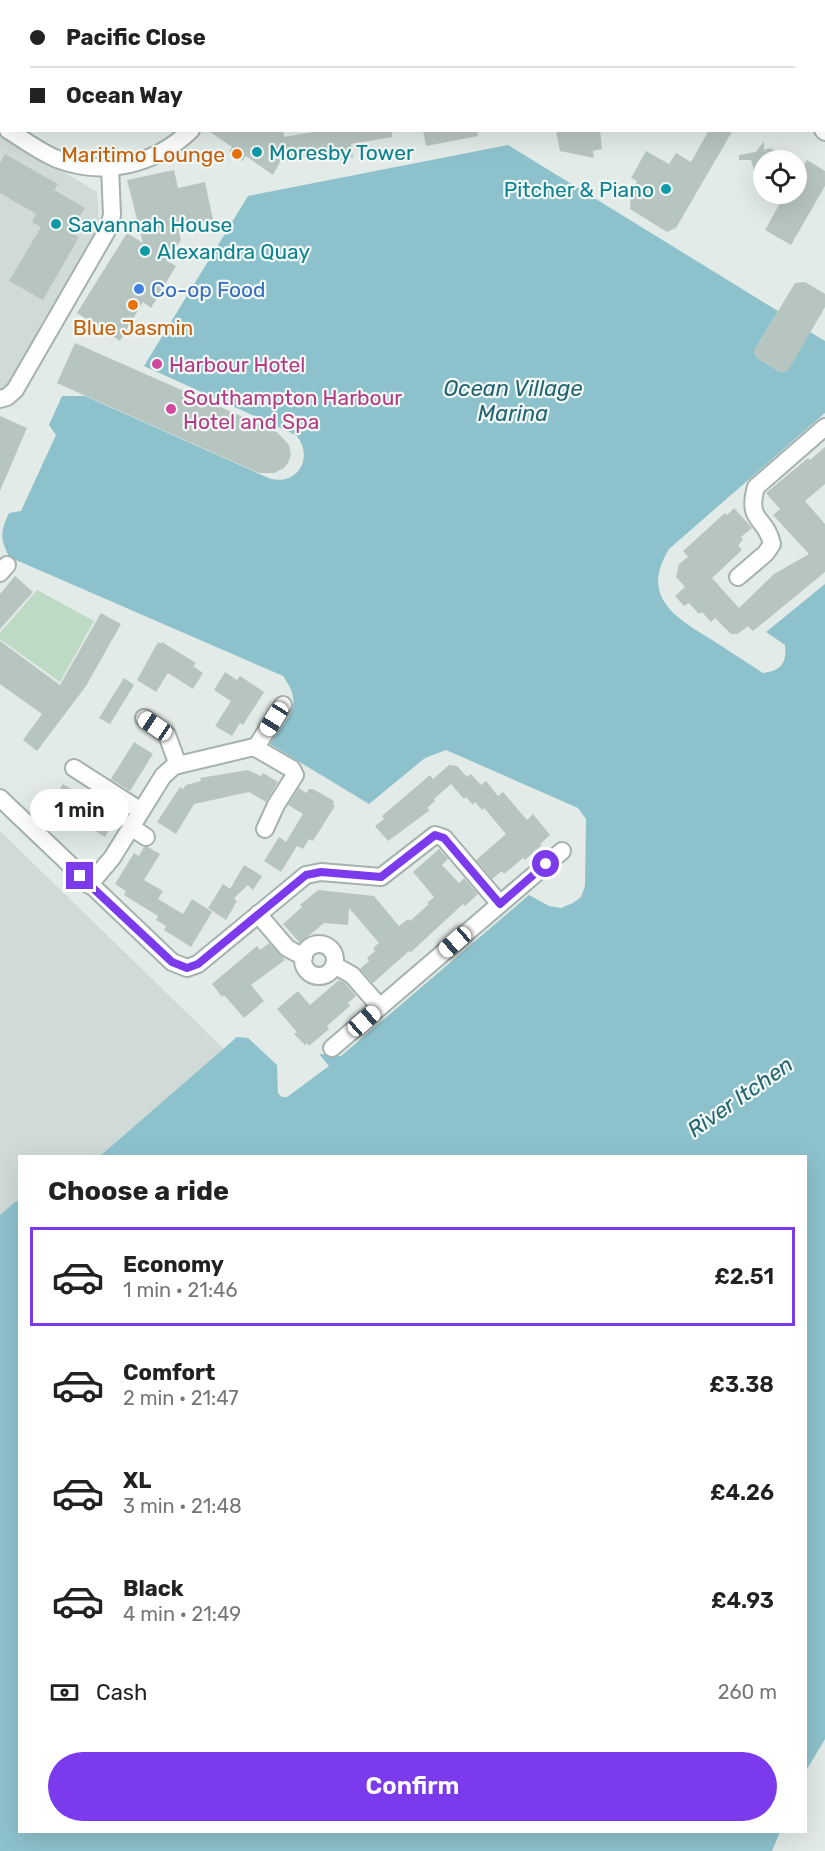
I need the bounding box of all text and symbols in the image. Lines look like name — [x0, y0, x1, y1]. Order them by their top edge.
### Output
text: Pacific Close — [66, 24, 206, 51]
text: Ocean Way — [66, 82, 183, 109]
place label: Moresby Tower — [269, 140, 414, 165]
place label: Maritimo Lounge — [61, 142, 225, 167]
marker: Moresby Tower — [250, 145, 264, 159]
marker: Maritimo Lounge — [230, 147, 244, 161]
map controls — [753, 150, 807, 204]
button: locate — [753, 150, 807, 204]
place label: Pitcher & Piano — [504, 177, 654, 202]
marker: Pitcher & Piano — [659, 182, 673, 196]
place label: Savannah House — [68, 212, 232, 237]
marker: Savannah House — [49, 217, 63, 231]
place label: Alexandra Quay — [157, 239, 310, 264]
marker: Alexandra Quay — [138, 244, 152, 258]
place label: Co-op Food — [151, 277, 266, 302]
marker: Co-op Food — [132, 282, 146, 296]
marker: Blue Jasmin — [126, 298, 140, 312]
place label: Blue Jasmin — [73, 315, 193, 340]
place label: Harbour Hotel — [169, 352, 305, 377]
marker: Harbour Hotel — [150, 357, 164, 371]
water label: Ocean Village Marina — [443, 375, 583, 427]
place label: Southampton Harbour Hotel and Spa — [183, 385, 402, 434]
marker: Southampton Harbour Hotel and Spa — [164, 402, 178, 416]
car — [257, 699, 291, 739]
car — [135, 708, 175, 744]
callout: 1 min — [31, 789, 130, 831]
text: 1 min — [54, 798, 105, 822]
route start — [532, 850, 559, 877]
route end — [66, 862, 93, 889]
car — [436, 923, 474, 961]
car — [345, 1002, 383, 1040]
water label: River Itchen — [682, 1051, 798, 1143]
text: Choose a ride — [48, 1175, 229, 1207]
icon: car — [51, 1250, 105, 1304]
text: Economy — [123, 1251, 224, 1278]
text: £2.51 — [714, 1263, 774, 1290]
text: 1 min · 21:46 — [123, 1278, 238, 1302]
icon: car — [51, 1358, 105, 1412]
text: Comfort — [123, 1359, 215, 1386]
text: £3.38 — [709, 1371, 774, 1398]
text: 2 min · 21:47 — [123, 1386, 239, 1410]
icon: car — [51, 1466, 105, 1520]
text: XL — [123, 1467, 151, 1494]
text: £4.26 — [710, 1479, 774, 1506]
text: 3 min · 21:48 — [123, 1494, 242, 1518]
icon: car — [51, 1574, 105, 1628]
text: Black — [123, 1575, 184, 1602]
text: £4.93 — [711, 1587, 774, 1614]
text: 4 min · 21:49 — [123, 1602, 241, 1626]
icon: cash — [48, 1676, 81, 1709]
text: Cash — [96, 1679, 147, 1706]
text: 260 m — [718, 1680, 777, 1704]
button: Confirm — [48, 1752, 777, 1821]

